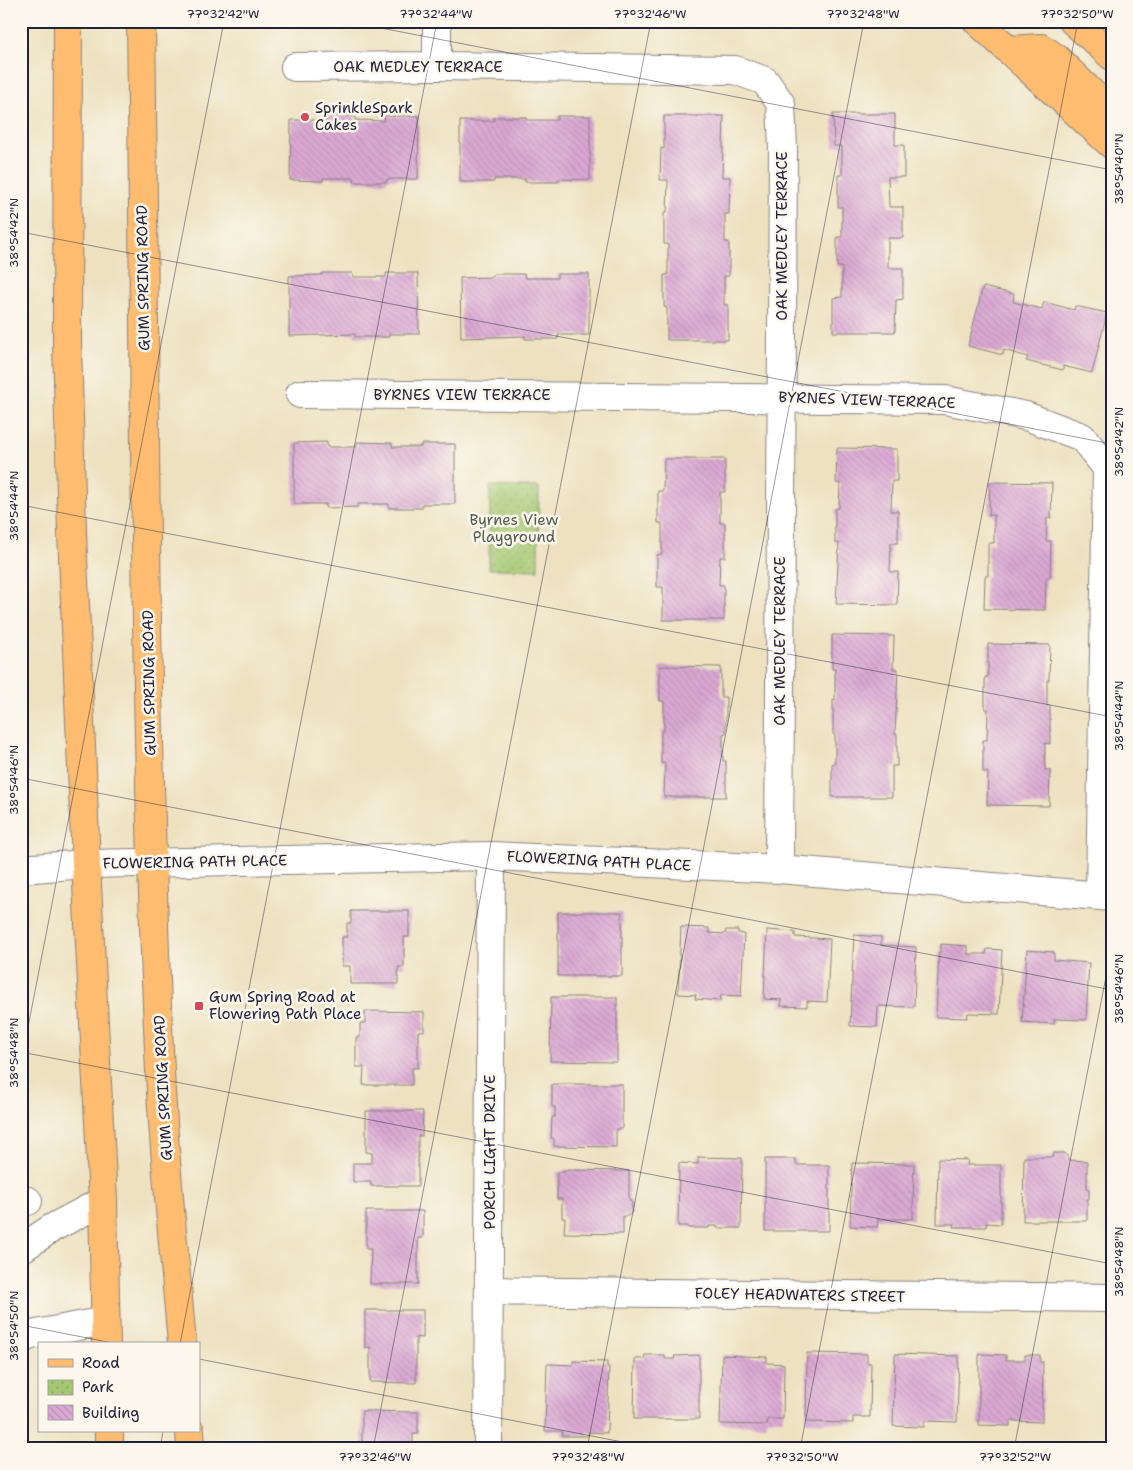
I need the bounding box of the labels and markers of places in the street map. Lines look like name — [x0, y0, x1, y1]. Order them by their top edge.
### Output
place label: SprinkleSpark Cakes — [315, 98, 413, 135]
marker: SprinkleSpark Cakes — [299, 111, 311, 123]
place label: Gum Spring Road at Flowering Path Place — [209, 987, 362, 1024]
marker: Gum Spring Road at Flowering Path Place — [193, 1000, 205, 1012]

